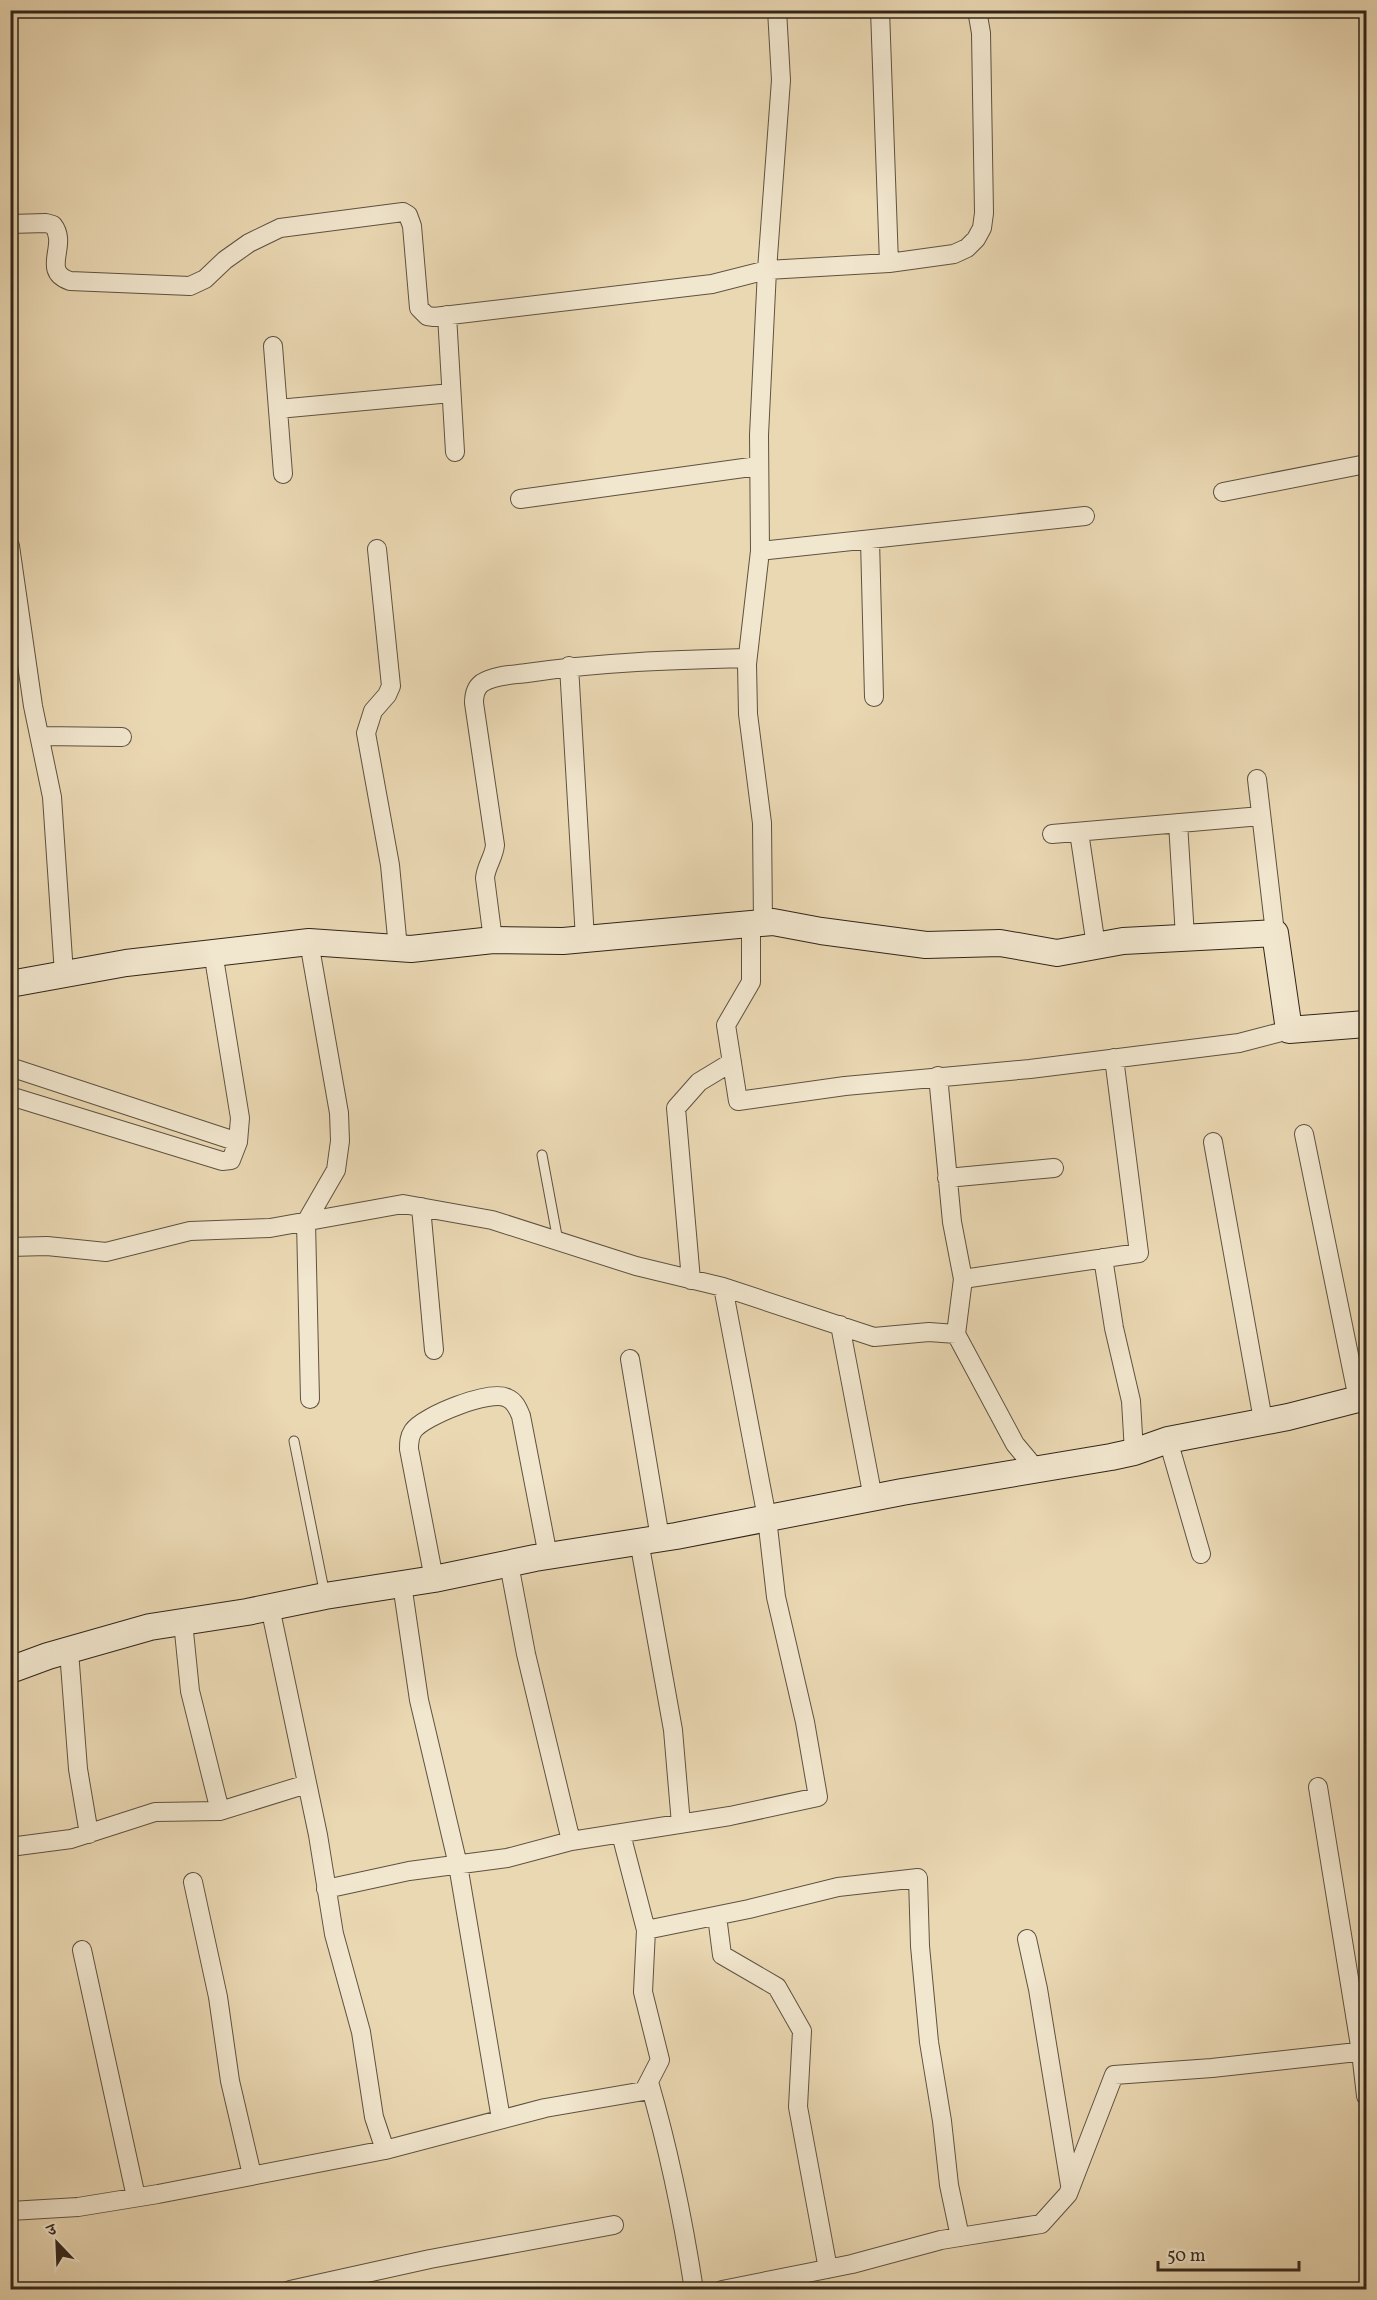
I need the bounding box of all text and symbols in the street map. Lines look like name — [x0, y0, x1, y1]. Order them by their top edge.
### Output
north arrow — [27, 2213, 87, 2273]
text: उ — [43, 2219, 62, 2243]
scale bar — [1158, 2234, 1299, 2272]
text: 50 m — [1167, 2244, 1206, 2269]

